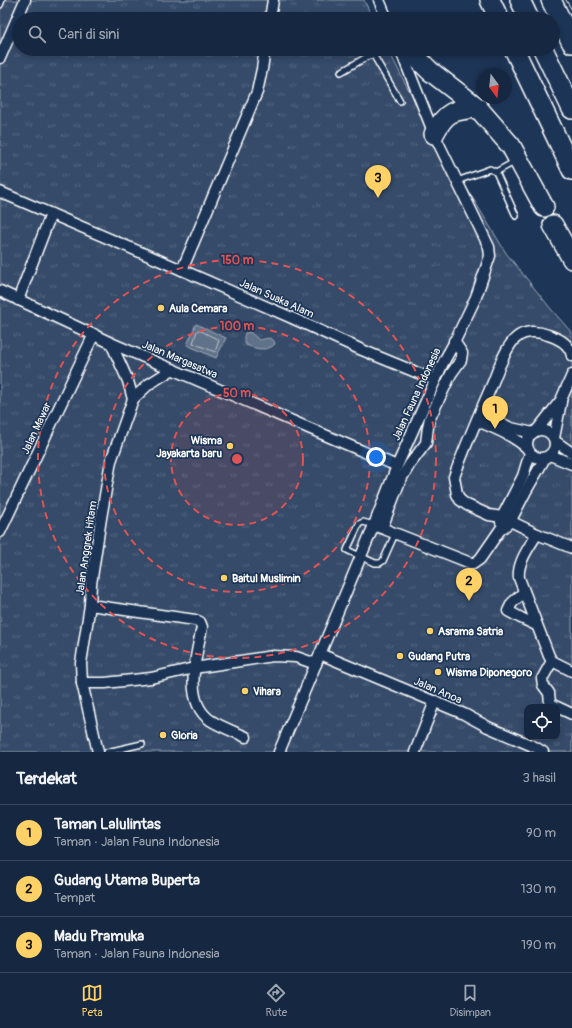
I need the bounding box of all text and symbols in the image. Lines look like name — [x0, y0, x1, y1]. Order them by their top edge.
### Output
search box — [12, 12, 560, 56]
icon: search — [26, 23, 48, 45]
text: Cari di sini — [58, 25, 119, 44]
north arrow — [476, 68, 512, 104]
pin: 3 — [365, 165, 391, 198]
text: 150 m — [221, 253, 254, 268]
street label: Jalan Suaka Alam — [238, 276, 316, 321]
place label: Aula Cemara — [169, 302, 227, 315]
marker: Aula Cemara — [156, 303, 166, 313]
text: 100 m — [220, 319, 255, 334]
street label: Jalan Margasatwa — [140, 338, 219, 381]
street label: Jalan Fauna Indonesia — [389, 346, 444, 442]
text: 50 m — [223, 386, 251, 401]
pin: 1 — [482, 396, 508, 429]
street label: Jalan Mawar — [19, 400, 54, 456]
place label: Wisma Jayakarta baru — [156, 434, 222, 460]
marker: Wisma Jayakarta baru — [225, 441, 235, 451]
your location — [366, 447, 386, 467]
centre of rings — [230, 452, 244, 466]
street label: Jalan Anggrek Hitam — [73, 500, 100, 596]
pin: 2 — [456, 568, 482, 601]
place label: Baitul Muslimin — [232, 572, 301, 585]
marker: Baitul Muslimin — [219, 573, 229, 583]
place label: Asrama Satria — [438, 625, 503, 638]
marker: Asrama Satria — [425, 626, 435, 636]
place label: Gudang Putra — [408, 650, 470, 663]
marker: Gudang Putra — [395, 651, 405, 661]
place label: Wisma Diponegoro — [446, 666, 532, 679]
marker: Wisma Diponegoro — [433, 667, 443, 677]
street label: Jalan Anoa — [412, 675, 464, 706]
place label: Vihara — [253, 685, 281, 698]
marker: Vihara — [240, 686, 250, 696]
map controls — [524, 704, 560, 740]
button: locate — [524, 704, 560, 740]
place label: Gloria — [171, 729, 198, 742]
marker: Gloria — [158, 730, 168, 740]
text: Terdekat — [16, 768, 77, 789]
text: 3 hasil — [523, 770, 556, 786]
text: Taman Lalulintas — [54, 815, 161, 834]
text: 1 — [26, 825, 32, 841]
text: 90 m — [526, 825, 556, 841]
text: Taman · Jalan Fauna Indonesia — [54, 834, 220, 850]
text: Gudang Utama Buperta — [54, 871, 200, 890]
text: 2 — [25, 881, 33, 897]
text: 130 m — [520, 881, 556, 897]
text: Tempat — [54, 890, 95, 906]
text: Madu Pramuka — [54, 927, 144, 946]
text: 3 — [25, 937, 33, 953]
text: 190 m — [521, 937, 556, 953]
text: Taman · Jalan Fauna Indonesia — [54, 946, 220, 962]
tab: Peta — [81, 982, 103, 1019]
tab: Rute — [265, 982, 287, 1019]
tab: Disimpan — [449, 982, 491, 1019]

